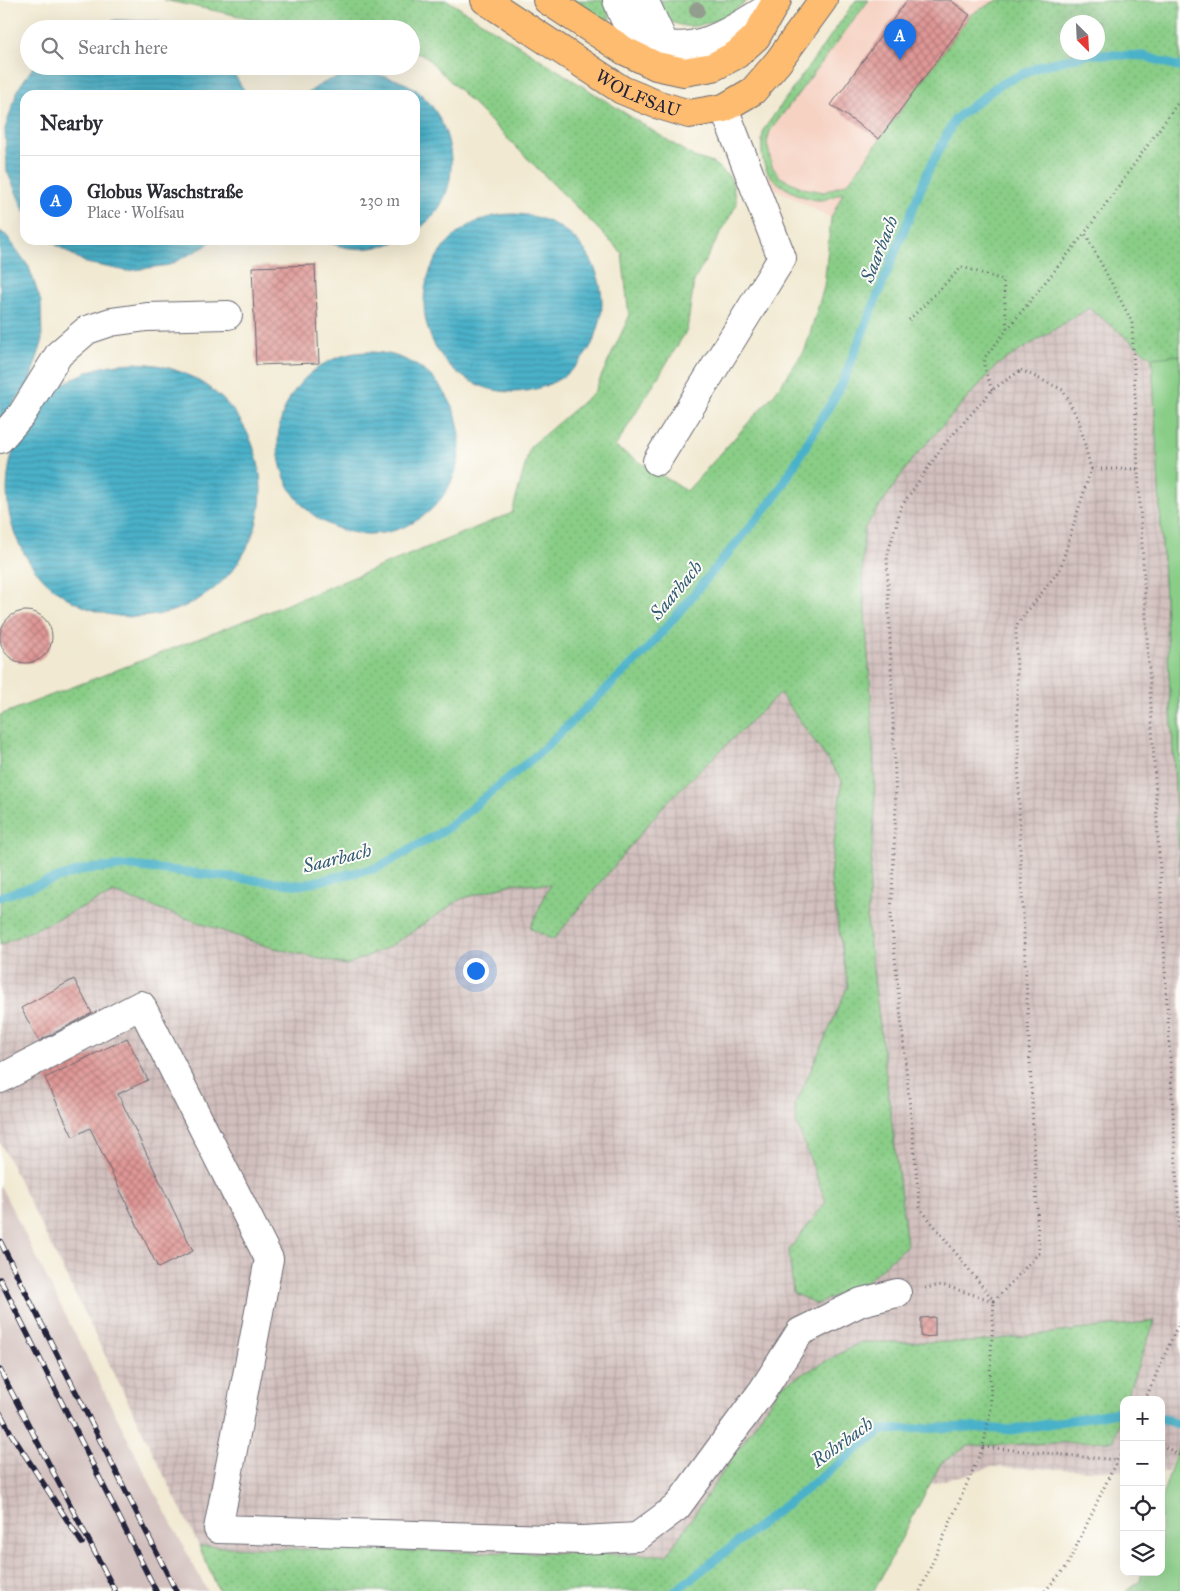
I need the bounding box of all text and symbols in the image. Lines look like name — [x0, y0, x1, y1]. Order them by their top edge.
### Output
north arrow — [1060, 15, 1105, 60]
pin: A — [884, 19, 916, 60]
search box — [20, 20, 420, 75]
icon: search — [38, 34, 66, 62]
text: Search here — [78, 36, 168, 59]
street label: WOLFSAU — [591, 65, 684, 122]
text: Nearby — [40, 110, 103, 136]
text: Globus Waschstraße — [87, 180, 243, 203]
text: A — [51, 191, 61, 210]
text: 230 m — [360, 191, 400, 210]
text: Place · Wolfsau — [87, 203, 185, 222]
water label: Saarbach — [855, 212, 903, 287]
water label: Saarbach — [644, 556, 707, 625]
water label: Saarbach — [299, 838, 374, 878]
your location — [463, 958, 489, 984]
map controls — [1120, 1396, 1165, 1576]
button: + — [1120, 1396, 1165, 1441]
water label: Rohrbach — [806, 1412, 877, 1473]
button: − — [1120, 1441, 1165, 1486]
button: locate — [1120, 1486, 1165, 1531]
button: layers — [1120, 1531, 1165, 1576]

